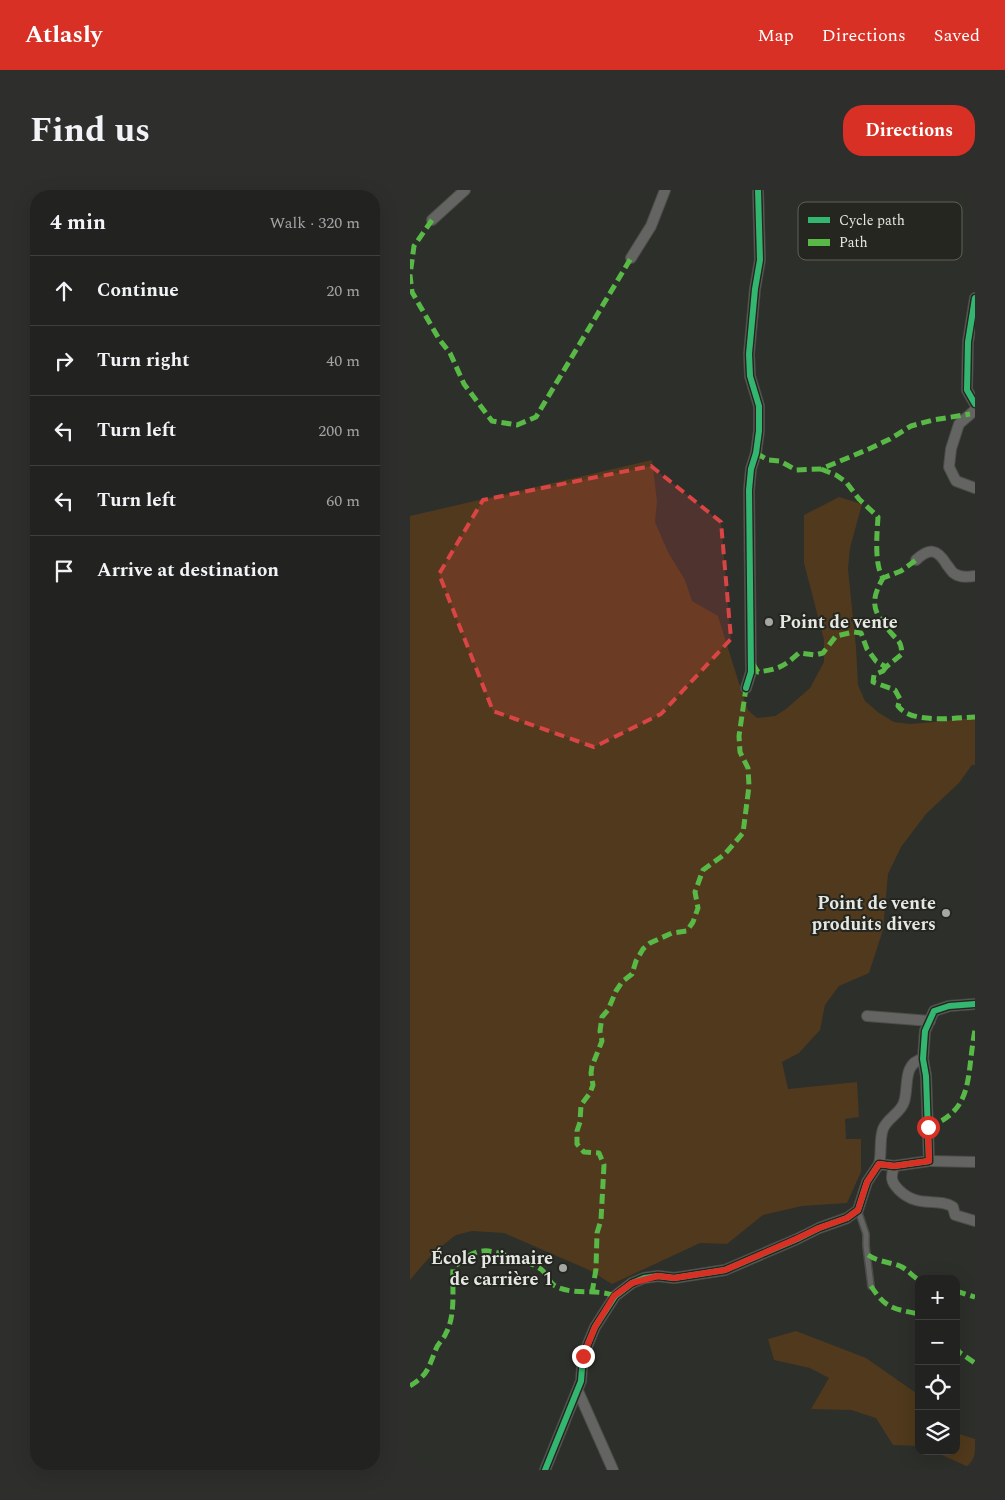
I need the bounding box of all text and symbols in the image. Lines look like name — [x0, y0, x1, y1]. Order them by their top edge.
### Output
text: Atlasly — [25, 17, 102, 53]
text: Map — [758, 22, 794, 49]
text: Directions — [822, 22, 906, 49]
text: Saved — [934, 22, 980, 49]
text: Find us — [30, 104, 150, 157]
button: Directions — [843, 105, 975, 156]
legend — [798, 202, 962, 260]
text: 4 min — [50, 207, 106, 239]
text: Cycle path — [839, 210, 905, 231]
text: Walk · 320 m — [269, 211, 360, 235]
text: Path — [839, 232, 868, 253]
text: Continue — [97, 276, 179, 305]
icon: ahead — [50, 277, 78, 305]
text: 20 m — [326, 279, 360, 303]
text: Turn right — [97, 346, 190, 375]
icon: right — [50, 347, 78, 375]
text: 40 m — [326, 349, 360, 373]
text: Turn left — [97, 416, 176, 445]
icon: left — [50, 417, 78, 445]
text: 200 m — [318, 419, 360, 443]
text: Turn left — [97, 486, 176, 515]
icon: left — [50, 487, 78, 515]
text: 60 m — [326, 489, 360, 513]
text: Arrive at destination — [97, 556, 279, 585]
icon: arrive — [50, 557, 78, 585]
place label: Point de vente — [779, 609, 898, 636]
marker: Point de vente — [763, 616, 775, 628]
place label: Point de vente produits divers — [812, 890, 936, 938]
marker: Point de vente produits divers — [940, 907, 952, 919]
route start — [917, 1116, 940, 1139]
place label: École primaire de carrière 1 — [431, 1245, 553, 1293]
marker: École primaire de carrière 1 — [557, 1262, 569, 1274]
map controls — [915, 1275, 960, 1455]
button: + — [915, 1275, 960, 1320]
button: − — [915, 1320, 960, 1365]
route end — [572, 1345, 595, 1368]
button: locate — [915, 1365, 960, 1410]
button: layers — [915, 1410, 960, 1455]

